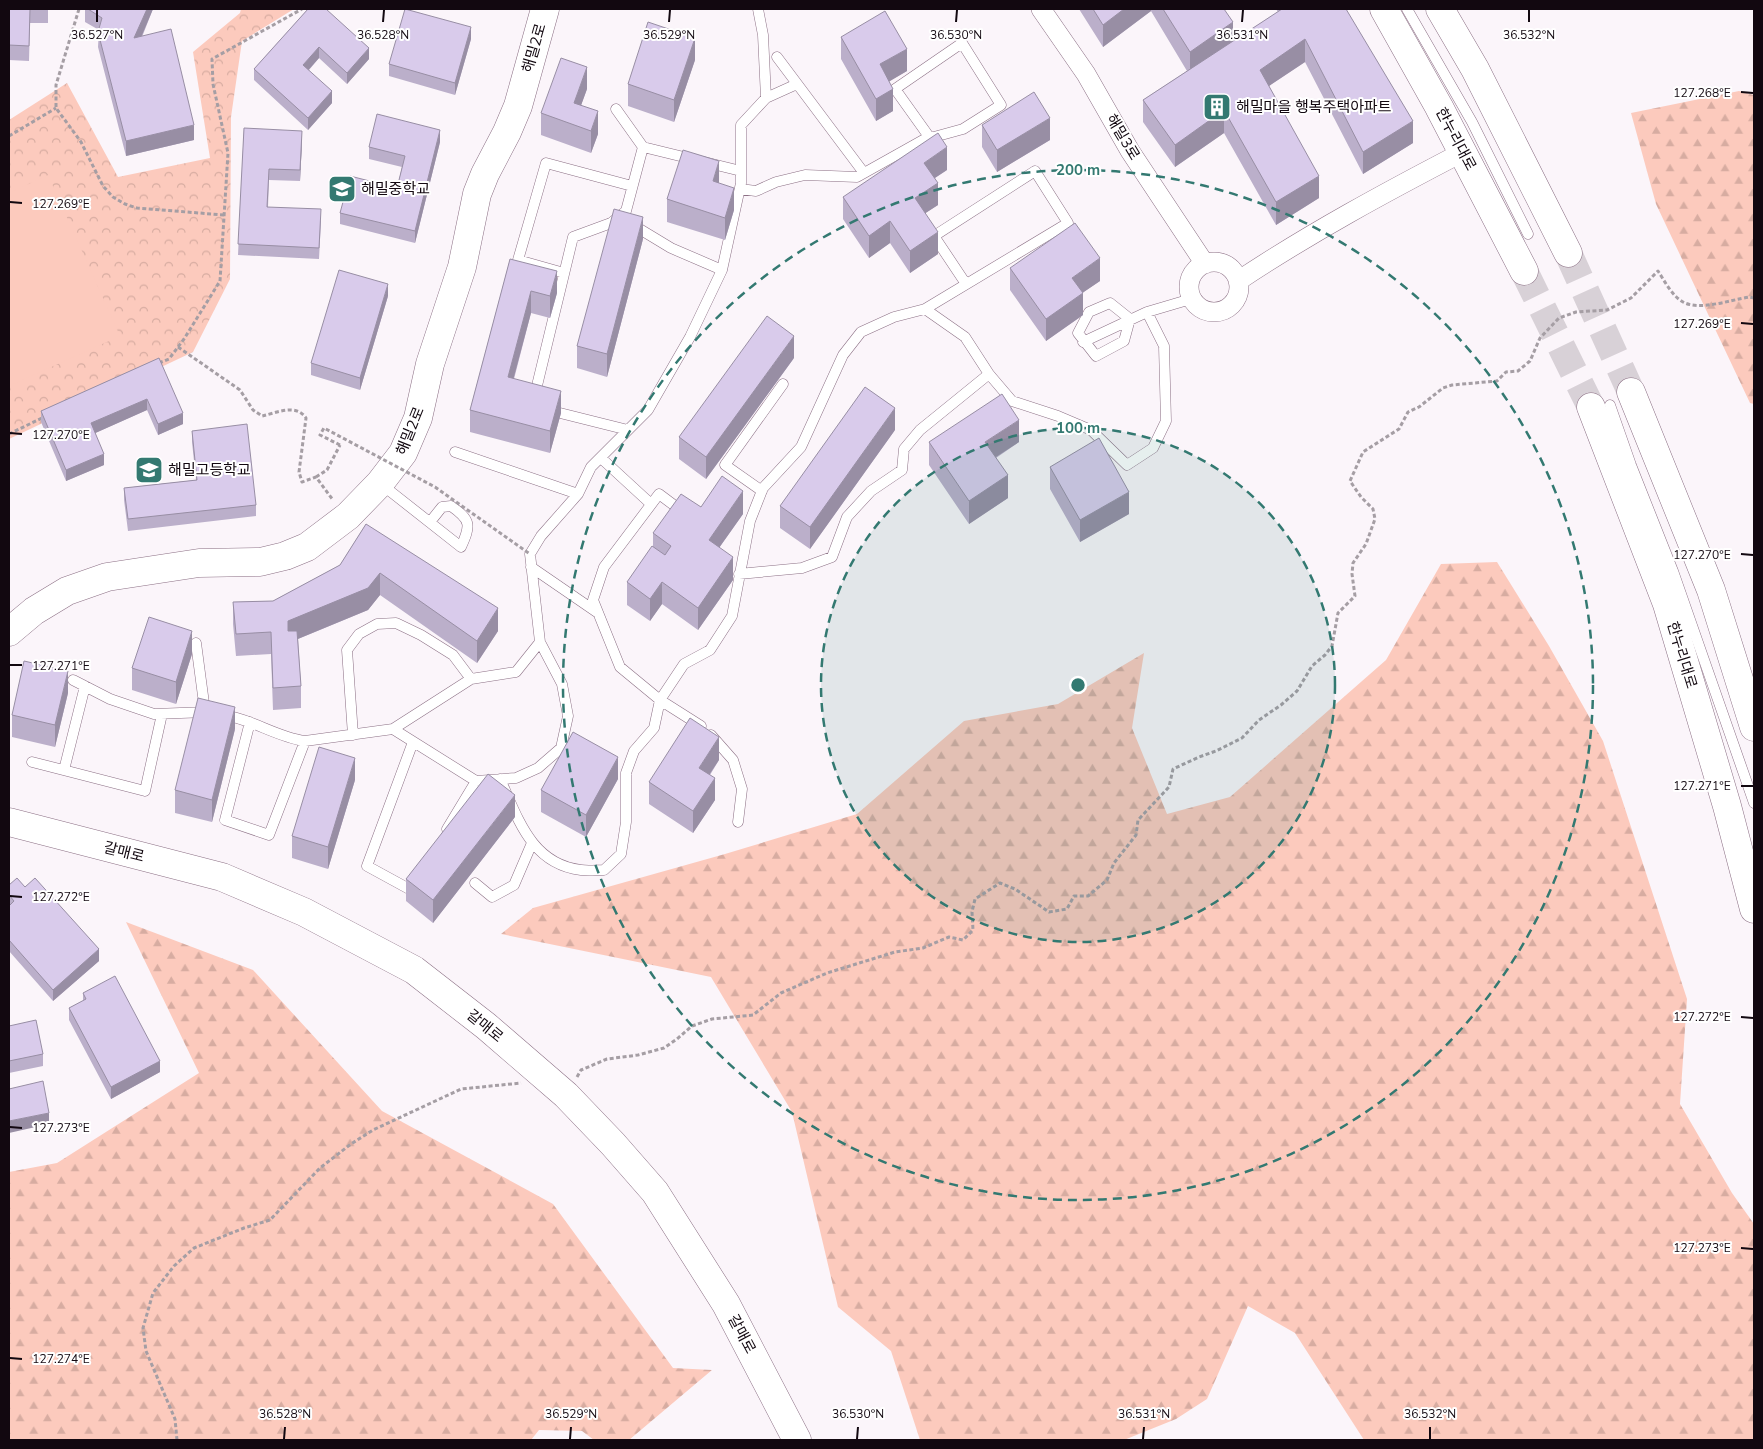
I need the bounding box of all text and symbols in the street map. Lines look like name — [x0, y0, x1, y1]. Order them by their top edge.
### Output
street label: 해밀2로 — [517, 21, 551, 75]
text: 36.527°N — [71, 27, 123, 43]
text: 36.528°N — [357, 27, 409, 43]
text: 36.529°N — [643, 27, 695, 43]
text: 36.530°N — [930, 27, 982, 43]
text: 36.531°N — [1216, 27, 1268, 43]
text: 36.532°N — [1503, 27, 1555, 43]
text: 127.268°E — [1673, 85, 1731, 101]
building icon: 해밀마을 행복주택아파트 — [1202, 92, 1232, 122]
place label: 해밀마을 행복주택아파트 — [1236, 97, 1392, 117]
street label: 한누리대로 — [1431, 104, 1481, 174]
street label: 해밀3로 — [1101, 110, 1145, 164]
text: 200 m — [1056, 160, 1100, 180]
school or university icon: 해밀중학교 — [327, 174, 357, 204]
place label: 해밀중학교 — [361, 179, 430, 199]
text: 127.269°E — [32, 196, 90, 212]
text: 127.269°E — [1673, 316, 1731, 332]
street label: 해밀2로 — [391, 404, 429, 458]
text: 100 m — [1056, 418, 1100, 438]
text: 127.270°E — [32, 427, 90, 443]
school or university icon: 해밀고등학교 — [134, 455, 164, 485]
place label: 해밀고등학교 — [168, 460, 251, 480]
text: 127.270°E — [1673, 547, 1731, 563]
street label: 한누리대로 — [1662, 619, 1702, 691]
text: 127.271°E — [32, 658, 90, 674]
centre of rings — [1069, 676, 1087, 694]
text: 127.271°E — [1673, 778, 1731, 794]
street label: 갈매로 — [101, 837, 147, 867]
text: 127.272°E — [32, 889, 90, 905]
street label: 갈매로 — [463, 1005, 507, 1047]
text: 127.272°E — [1673, 1009, 1731, 1025]
text: 127.273°E — [32, 1120, 90, 1136]
text: 127.273°E — [1673, 1240, 1731, 1256]
street label: 갈매로 — [723, 1311, 761, 1357]
text: 127.274°E — [32, 1351, 90, 1367]
text: 36.528°N — [259, 1406, 311, 1422]
text: 36.529°N — [545, 1406, 597, 1422]
text: 36.530°N — [832, 1406, 884, 1422]
text: 36.531°N — [1118, 1406, 1170, 1422]
text: 36.532°N — [1404, 1406, 1456, 1422]

